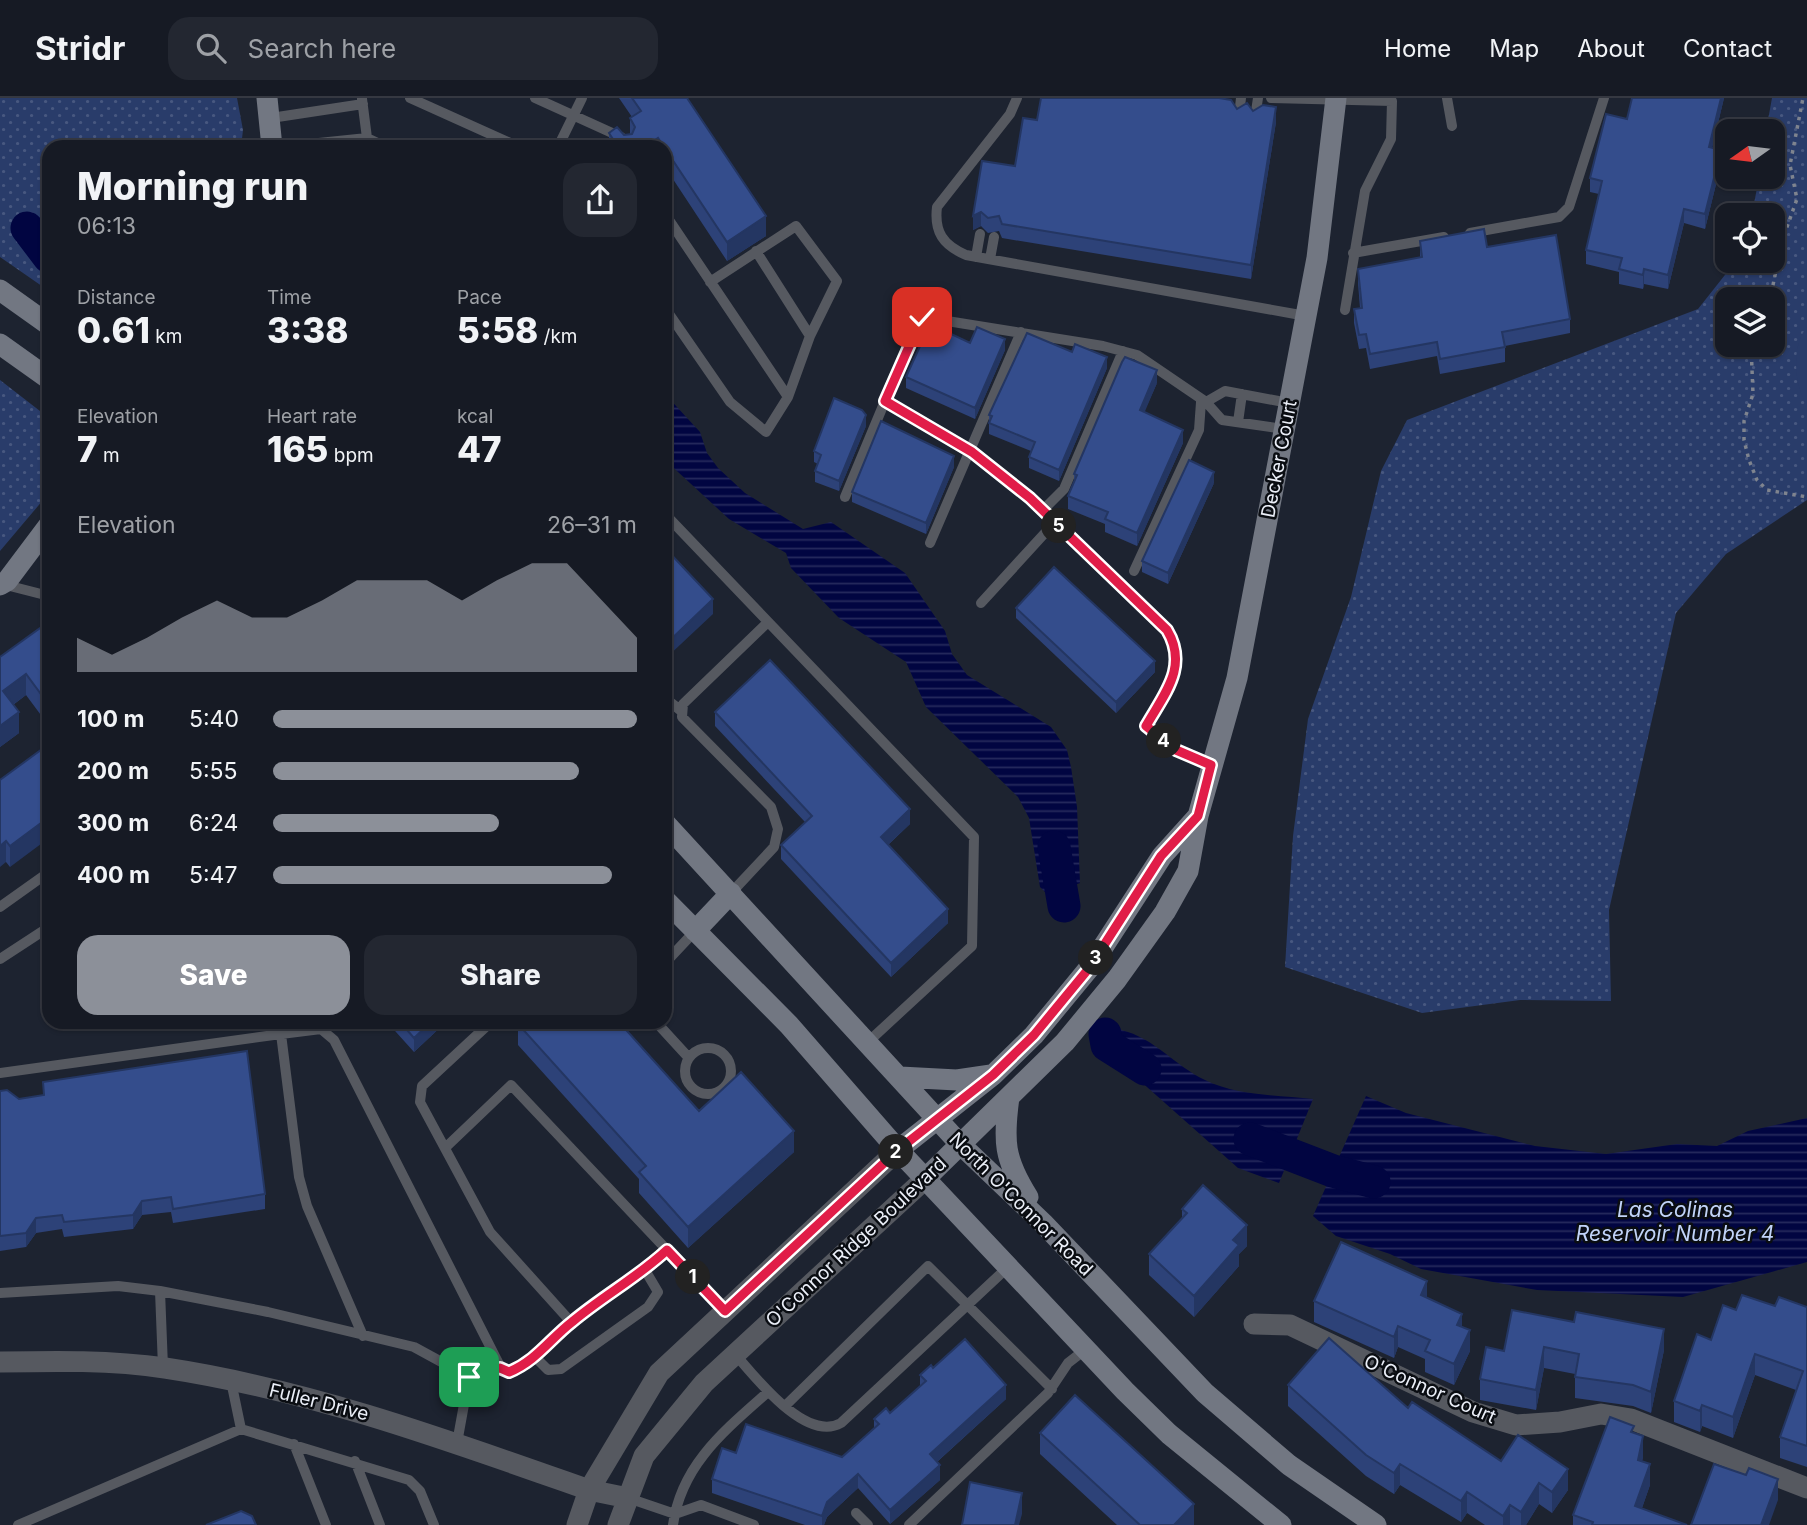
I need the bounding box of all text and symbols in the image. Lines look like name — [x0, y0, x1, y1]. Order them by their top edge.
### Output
search box — [168, 17, 658, 80]
text: Stridr — [35, 28, 126, 68]
icon: search — [192, 29, 230, 67]
text: Search here — [248, 33, 396, 64]
text: Home — [1384, 34, 1451, 63]
text: Map — [1489, 34, 1539, 63]
text: About — [1577, 34, 1645, 63]
text: Contact — [1683, 34, 1772, 63]
north arrow — [1715, 119, 1785, 189]
map controls — [1715, 119, 1785, 357]
text: Morning run — [77, 163, 308, 209]
button: share — [563, 163, 637, 237]
button: locate — [1715, 203, 1785, 273]
text: 06:13 — [77, 212, 136, 240]
text: Distance — [77, 286, 155, 309]
text: Time — [267, 286, 312, 309]
text: Pace — [457, 286, 502, 309]
pin — [892, 287, 952, 347]
button: layers — [1715, 287, 1785, 357]
icon: check — [903, 298, 941, 336]
text: 0.61 — [77, 309, 150, 351]
text: 3:38 — [267, 309, 349, 351]
text: 5:58 — [457, 309, 538, 351]
text: km — [150, 325, 182, 348]
text: /km — [538, 325, 577, 348]
street label: Decker Court — [1256, 398, 1302, 520]
text: Elevation — [77, 405, 158, 428]
text: Heart rate — [267, 405, 357, 428]
text: kcal — [457, 405, 493, 428]
text: 7 — [77, 428, 98, 470]
text: 165 — [267, 428, 328, 470]
text: 47 — [457, 428, 502, 470]
text: m — [98, 444, 120, 467]
text: bpm — [328, 444, 374, 467]
pin: 5 — [1042, 508, 1076, 544]
text: Elevation — [77, 511, 176, 539]
text: 26–31 m — [547, 511, 637, 539]
text: 5 — [1052, 514, 1065, 537]
text: 100 m — [77, 705, 144, 733]
text: 5:40 — [189, 705, 239, 733]
pin: 4 — [1146, 724, 1182, 758]
text: 4 — [1157, 729, 1170, 752]
text: 200 m — [77, 757, 149, 785]
text: 5:55 — [189, 757, 238, 785]
text: 300 m — [77, 809, 149, 837]
text: 6:24 — [189, 809, 238, 837]
text: 400 m — [77, 861, 150, 889]
text: 5:47 — [189, 861, 237, 889]
button: Save — [77, 935, 350, 1015]
button: Share — [364, 935, 637, 1015]
pin: 3 — [1078, 940, 1114, 976]
text: 3 — [1089, 946, 1102, 969]
street label: North O'Connor Road — [944, 1127, 1098, 1281]
pin: 2 — [878, 1134, 914, 1170]
text: 2 — [890, 1140, 901, 1163]
street label: O'Connor Ridge Boulevard — [761, 1152, 951, 1332]
water label: Las Colinas Reservoir Number 4 — [1576, 1197, 1774, 1246]
pin: 1 — [676, 1260, 710, 1294]
text: 1 — [688, 1265, 697, 1288]
pin — [439, 1347, 499, 1407]
street label: O'Connor Court — [1360, 1350, 1500, 1428]
icon: arrive — [450, 1358, 488, 1396]
street label: Fuller Drive — [267, 1379, 371, 1425]

